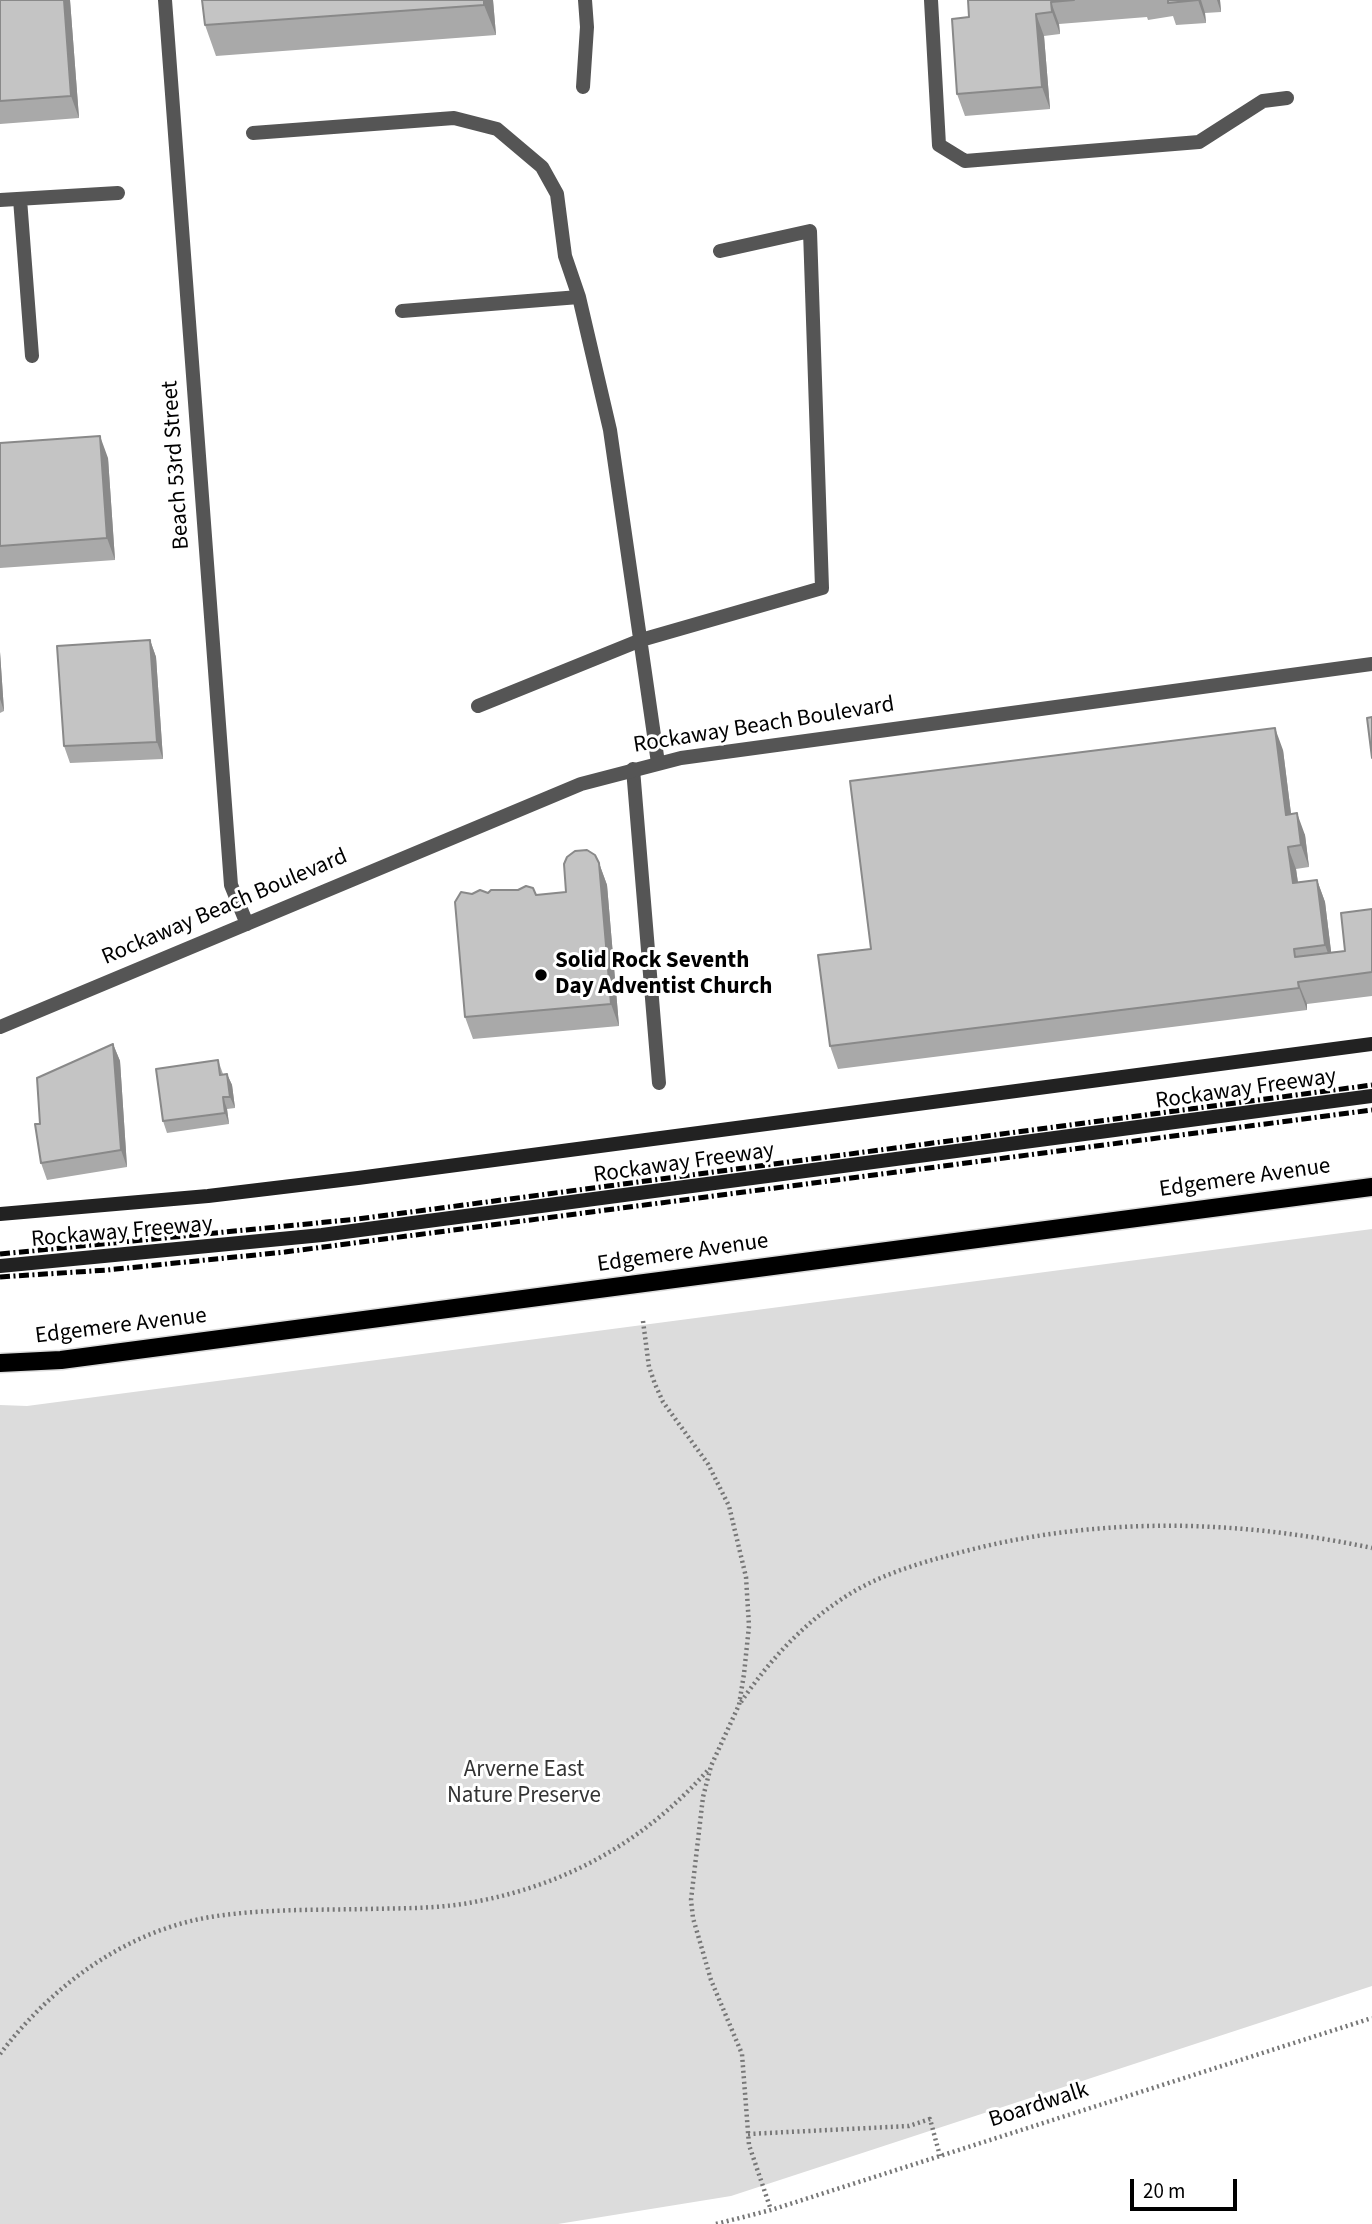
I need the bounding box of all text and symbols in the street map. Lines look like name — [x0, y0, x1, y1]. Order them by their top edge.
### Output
street label: Beach 53rd Street — [157, 380, 197, 550]
street label: Rockaway Beach Boulevard — [632, 692, 896, 760]
street label: Rockaway Beach Boulevard — [98, 844, 352, 972]
place label: Solid Rock Seventh Day Adventist Church — [555, 948, 772, 1002]
marker: Solid Rock Seventh Day Adventist Church — [533, 967, 549, 983]
street label: Rockaway Freeway — [1154, 1064, 1338, 1116]
street label: Rockaway Freeway — [592, 1138, 776, 1190]
street label: Edgemere Avenue — [1158, 1153, 1332, 1205]
street label: Rockaway Freeway — [30, 1211, 214, 1255]
street label: Edgemere Avenue — [596, 1228, 770, 1280]
street label: Edgemere Avenue — [34, 1303, 208, 1351]
park label: Arverne East Nature Preserve — [447, 1757, 601, 1811]
street label: Boardwalk — [986, 2077, 1092, 2135]
scale bar — [1134, 2164, 1241, 2208]
text: 20 m — [1143, 2176, 1185, 2206]

